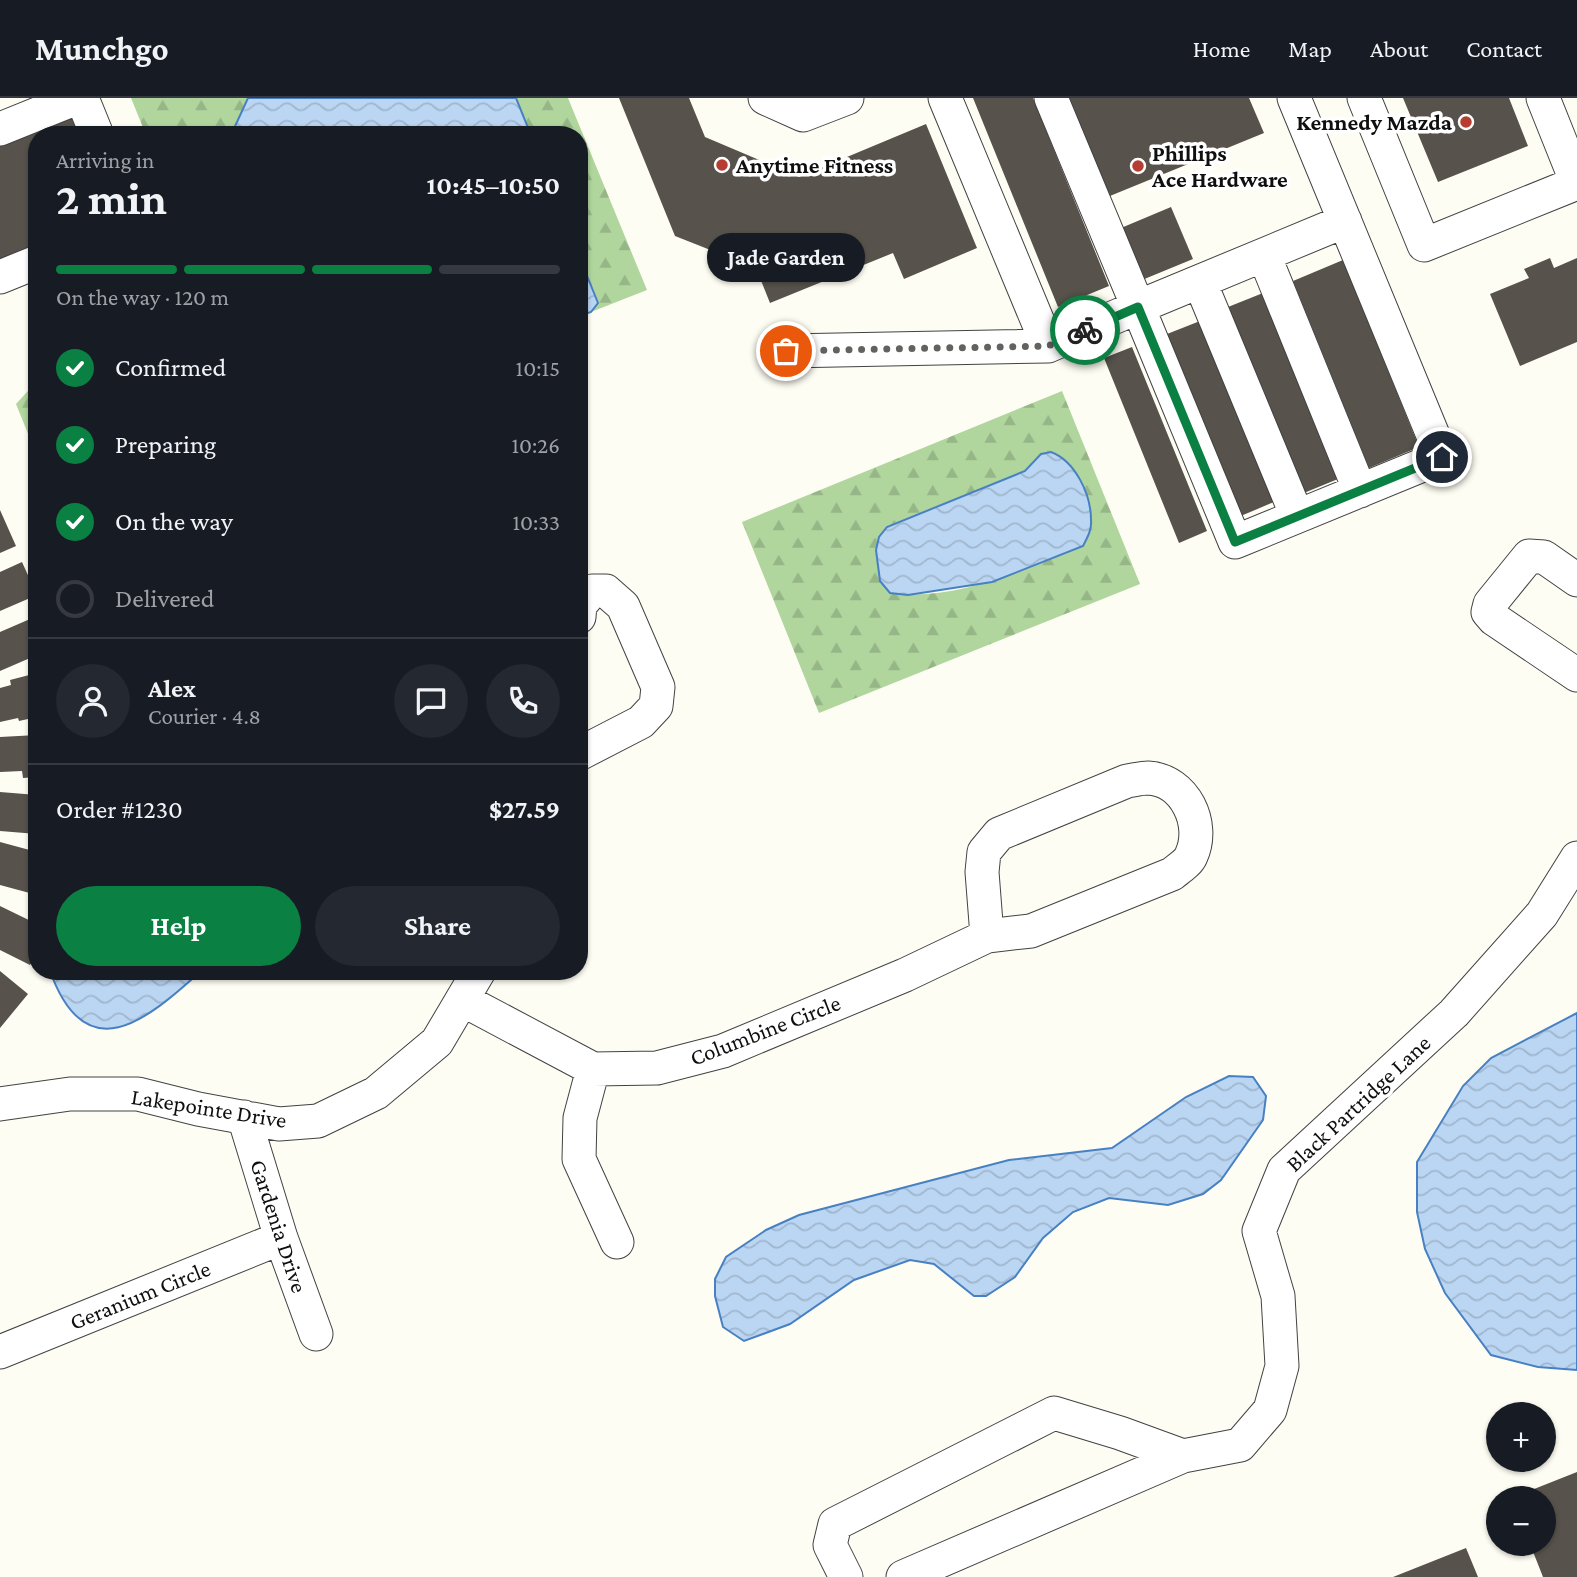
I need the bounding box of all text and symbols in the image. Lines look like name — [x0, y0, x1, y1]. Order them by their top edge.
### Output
text: Munchgo — [35, 30, 169, 67]
text: Home — [1193, 35, 1250, 62]
text: Map — [1288, 35, 1332, 62]
text: About — [1370, 35, 1428, 62]
text: Contact — [1466, 35, 1542, 62]
place label: Kennedy Mazda — [1296, 109, 1453, 135]
marker: Kennedy Mazda — [1458, 114, 1474, 130]
place label: Phillips Ace Hardware — [1151, 140, 1288, 192]
text: Arriving in — [56, 147, 154, 173]
place label: Anytime Fitness — [735, 152, 893, 178]
marker: Anytime Fitness — [714, 157, 730, 173]
marker: Phillips Ace Hardware — [1130, 158, 1146, 174]
text: 10:45–10:50 — [427, 171, 560, 200]
text: 2 min — [56, 173, 167, 224]
callout: Jade Garden — [707, 232, 865, 281]
text: Jade Garden — [727, 244, 845, 270]
text: On the way · 120 m — [56, 284, 229, 310]
courier — [1050, 295, 1120, 365]
icon: bike — [1066, 311, 1104, 349]
pin — [756, 321, 816, 381]
icon: bag — [767, 332, 805, 370]
icon: check — [56, 349, 94, 387]
text: Confirmed — [115, 353, 226, 382]
text: 10:15 — [516, 355, 560, 381]
icon: check — [56, 426, 94, 464]
pin — [1412, 427, 1472, 487]
text: Preparing — [115, 430, 216, 459]
text: 10:26 — [511, 432, 560, 458]
icon: home — [1423, 438, 1461, 476]
icon: check — [56, 503, 94, 541]
text: On the way — [115, 507, 233, 536]
text: 10:33 — [512, 509, 560, 535]
text: Delivered — [115, 584, 214, 613]
button: person — [56, 664, 130, 738]
button: chat — [394, 664, 468, 738]
button: phone — [486, 664, 560, 738]
text: Alex — [148, 674, 196, 703]
text: Courier · 4.8 — [148, 703, 261, 729]
text: Order #1230 — [56, 795, 183, 824]
text: $27.59 — [489, 795, 560, 824]
button: Help — [56, 886, 301, 966]
button: Share — [315, 886, 560, 966]
street label: Columbine Circle — [686, 989, 844, 1071]
street label: Black Partridge Lane — [1280, 1029, 1436, 1177]
street label: Lakepointe Drive — [130, 1083, 288, 1133]
street label: Gardenia Drive — [245, 1156, 313, 1296]
street label: Geranium Circle — [66, 1255, 214, 1335]
map controls — [1486, 1402, 1556, 1556]
button: + — [1486, 1402, 1556, 1472]
button: − — [1486, 1486, 1556, 1556]

